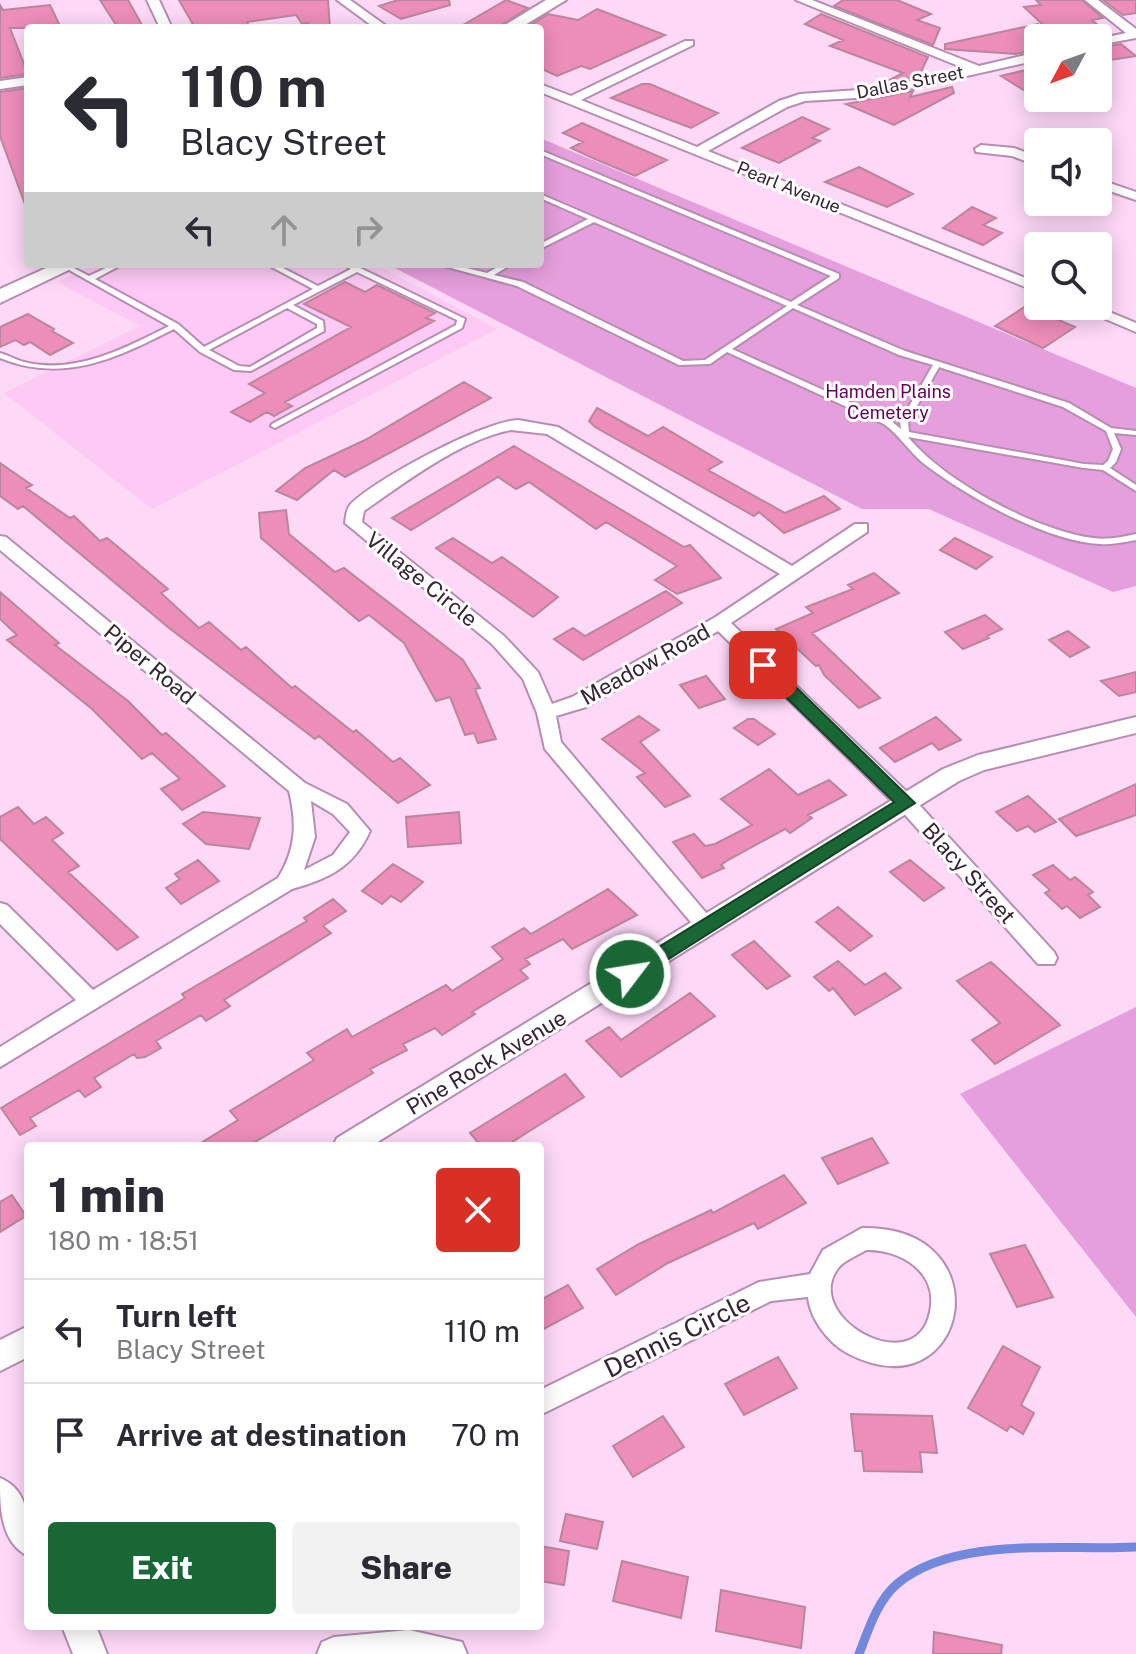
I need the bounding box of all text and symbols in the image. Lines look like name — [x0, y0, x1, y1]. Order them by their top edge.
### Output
north arrow — [1024, 24, 1112, 112]
map controls — [1024, 24, 1112, 320]
text: 110 m — [180, 54, 327, 120]
icon: left — [48, 56, 152, 160]
street label: Dallas Street — [855, 61, 965, 103]
text: Blacy Street — [180, 121, 387, 163]
button: sound — [1024, 128, 1112, 216]
street label: Pearl Avenue — [734, 157, 844, 217]
icon: left — [178, 208, 222, 252]
icon: ahead — [262, 208, 306, 252]
icon: right — [346, 208, 390, 252]
button: search — [1024, 232, 1112, 320]
park label: Hamden Plains Cemetery — [825, 381, 951, 423]
street label: Village Circle — [361, 526, 483, 632]
street label: Piper Road — [99, 618, 201, 710]
street label: Meadow Road — [576, 618, 714, 710]
pin — [729, 631, 797, 699]
icon: arrive — [741, 643, 785, 687]
street label: Blacy Street — [917, 817, 1021, 929]
position arrow — [588, 932, 672, 1016]
street label: Pine Rock Avenue — [401, 1004, 571, 1120]
text: 1 min — [48, 1166, 165, 1223]
button: close — [436, 1168, 520, 1252]
text: 180 m · 18:51 — [48, 1225, 199, 1256]
street label: Dennis Circle — [599, 1286, 755, 1384]
text: Turn left — [116, 1298, 237, 1334]
icon: left — [48, 1309, 92, 1353]
text: 110 m — [444, 1313, 520, 1349]
text: Blacy Street — [116, 1334, 266, 1365]
icon: arrive — [48, 1413, 92, 1457]
text: Arrive at destination — [116, 1417, 407, 1453]
text: 70 m — [451, 1417, 520, 1453]
button: Exit — [48, 1522, 276, 1614]
button: Share — [292, 1522, 520, 1614]

